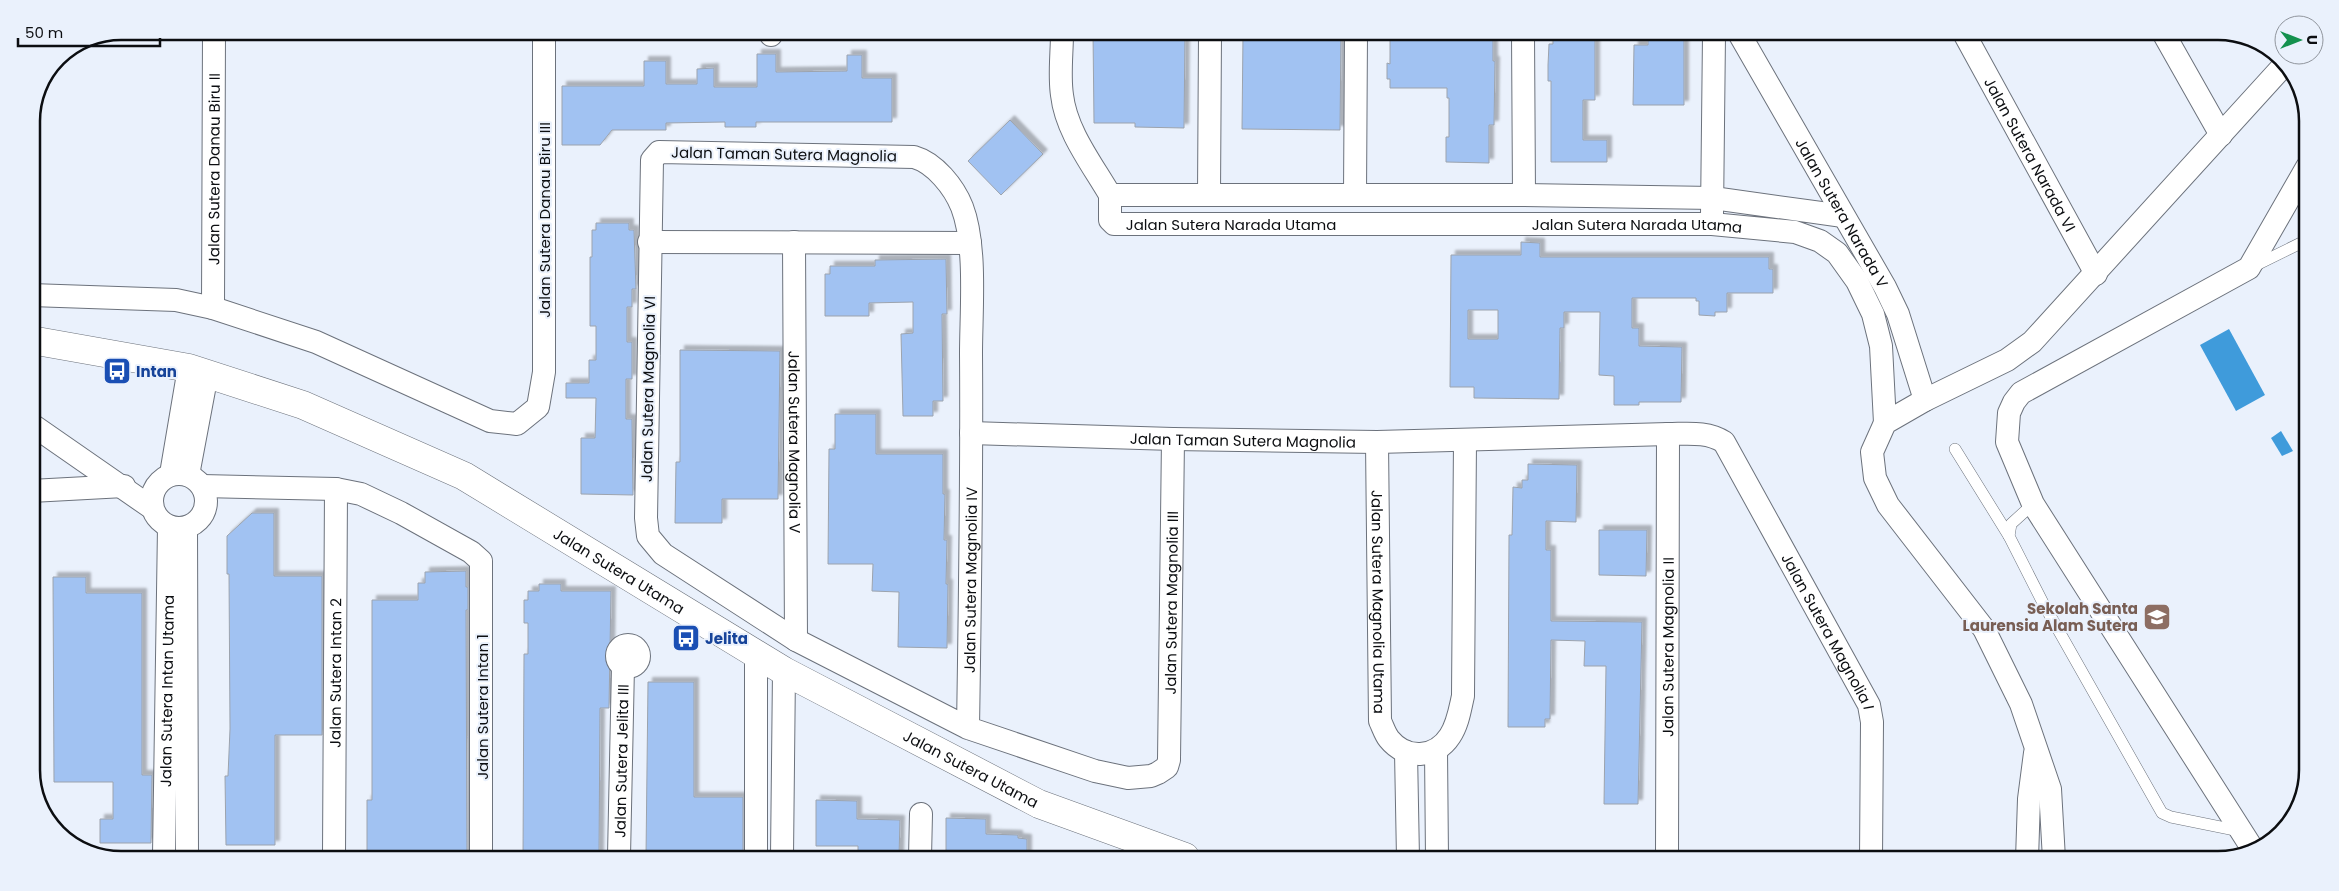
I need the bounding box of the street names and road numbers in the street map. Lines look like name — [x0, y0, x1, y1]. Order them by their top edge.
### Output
street label: Jalan Sutera Danau Biru II — [203, 73, 224, 265]
street label: Jalan Sutera Narada VI — [1980, 73, 2081, 235]
street label: Jalan Sutera Danau Biru III — [534, 122, 555, 318]
street label: Jalan Sutera Narada V — [1791, 134, 1894, 291]
street label: Jalan Taman Sutera Magnolia — [671, 142, 897, 166]
street label: Jalan Sutera Narada Utama — [1126, 214, 1336, 235]
street label: Jalan Sutera Narada Utama — [1532, 214, 1743, 237]
street label: Jalan Sutera Magnolia VI — [636, 296, 660, 482]
street label: Jalan Sutera Magnolia V — [784, 351, 806, 533]
street label: Jalan Taman Sutera Magnolia — [1130, 427, 1356, 452]
street label: Jalan Sutera Magnolia IV — [958, 487, 982, 673]
street label: Jalan Sutera Magnolia Utama — [1367, 490, 1390, 714]
street label: Jalan Sutera Magnolia III — [1159, 511, 1183, 695]
street label: Jalan Sutera Utama — [550, 523, 689, 619]
street label: Jalan Sutera Magnolia I — [1777, 549, 1880, 711]
street label: Jalan Sutera Magnolia II — [1657, 557, 1678, 737]
street label: Jalan Sutera Intan Utama — [155, 595, 178, 787]
street label: Jalan Sutera Intan 2 — [324, 598, 346, 748]
street label: Jalan Sutera Intan 1 — [472, 634, 493, 780]
street label: Jalan Sutera Jelita III — [609, 684, 633, 838]
street label: Jalan Sutera Utama — [900, 725, 1042, 813]

